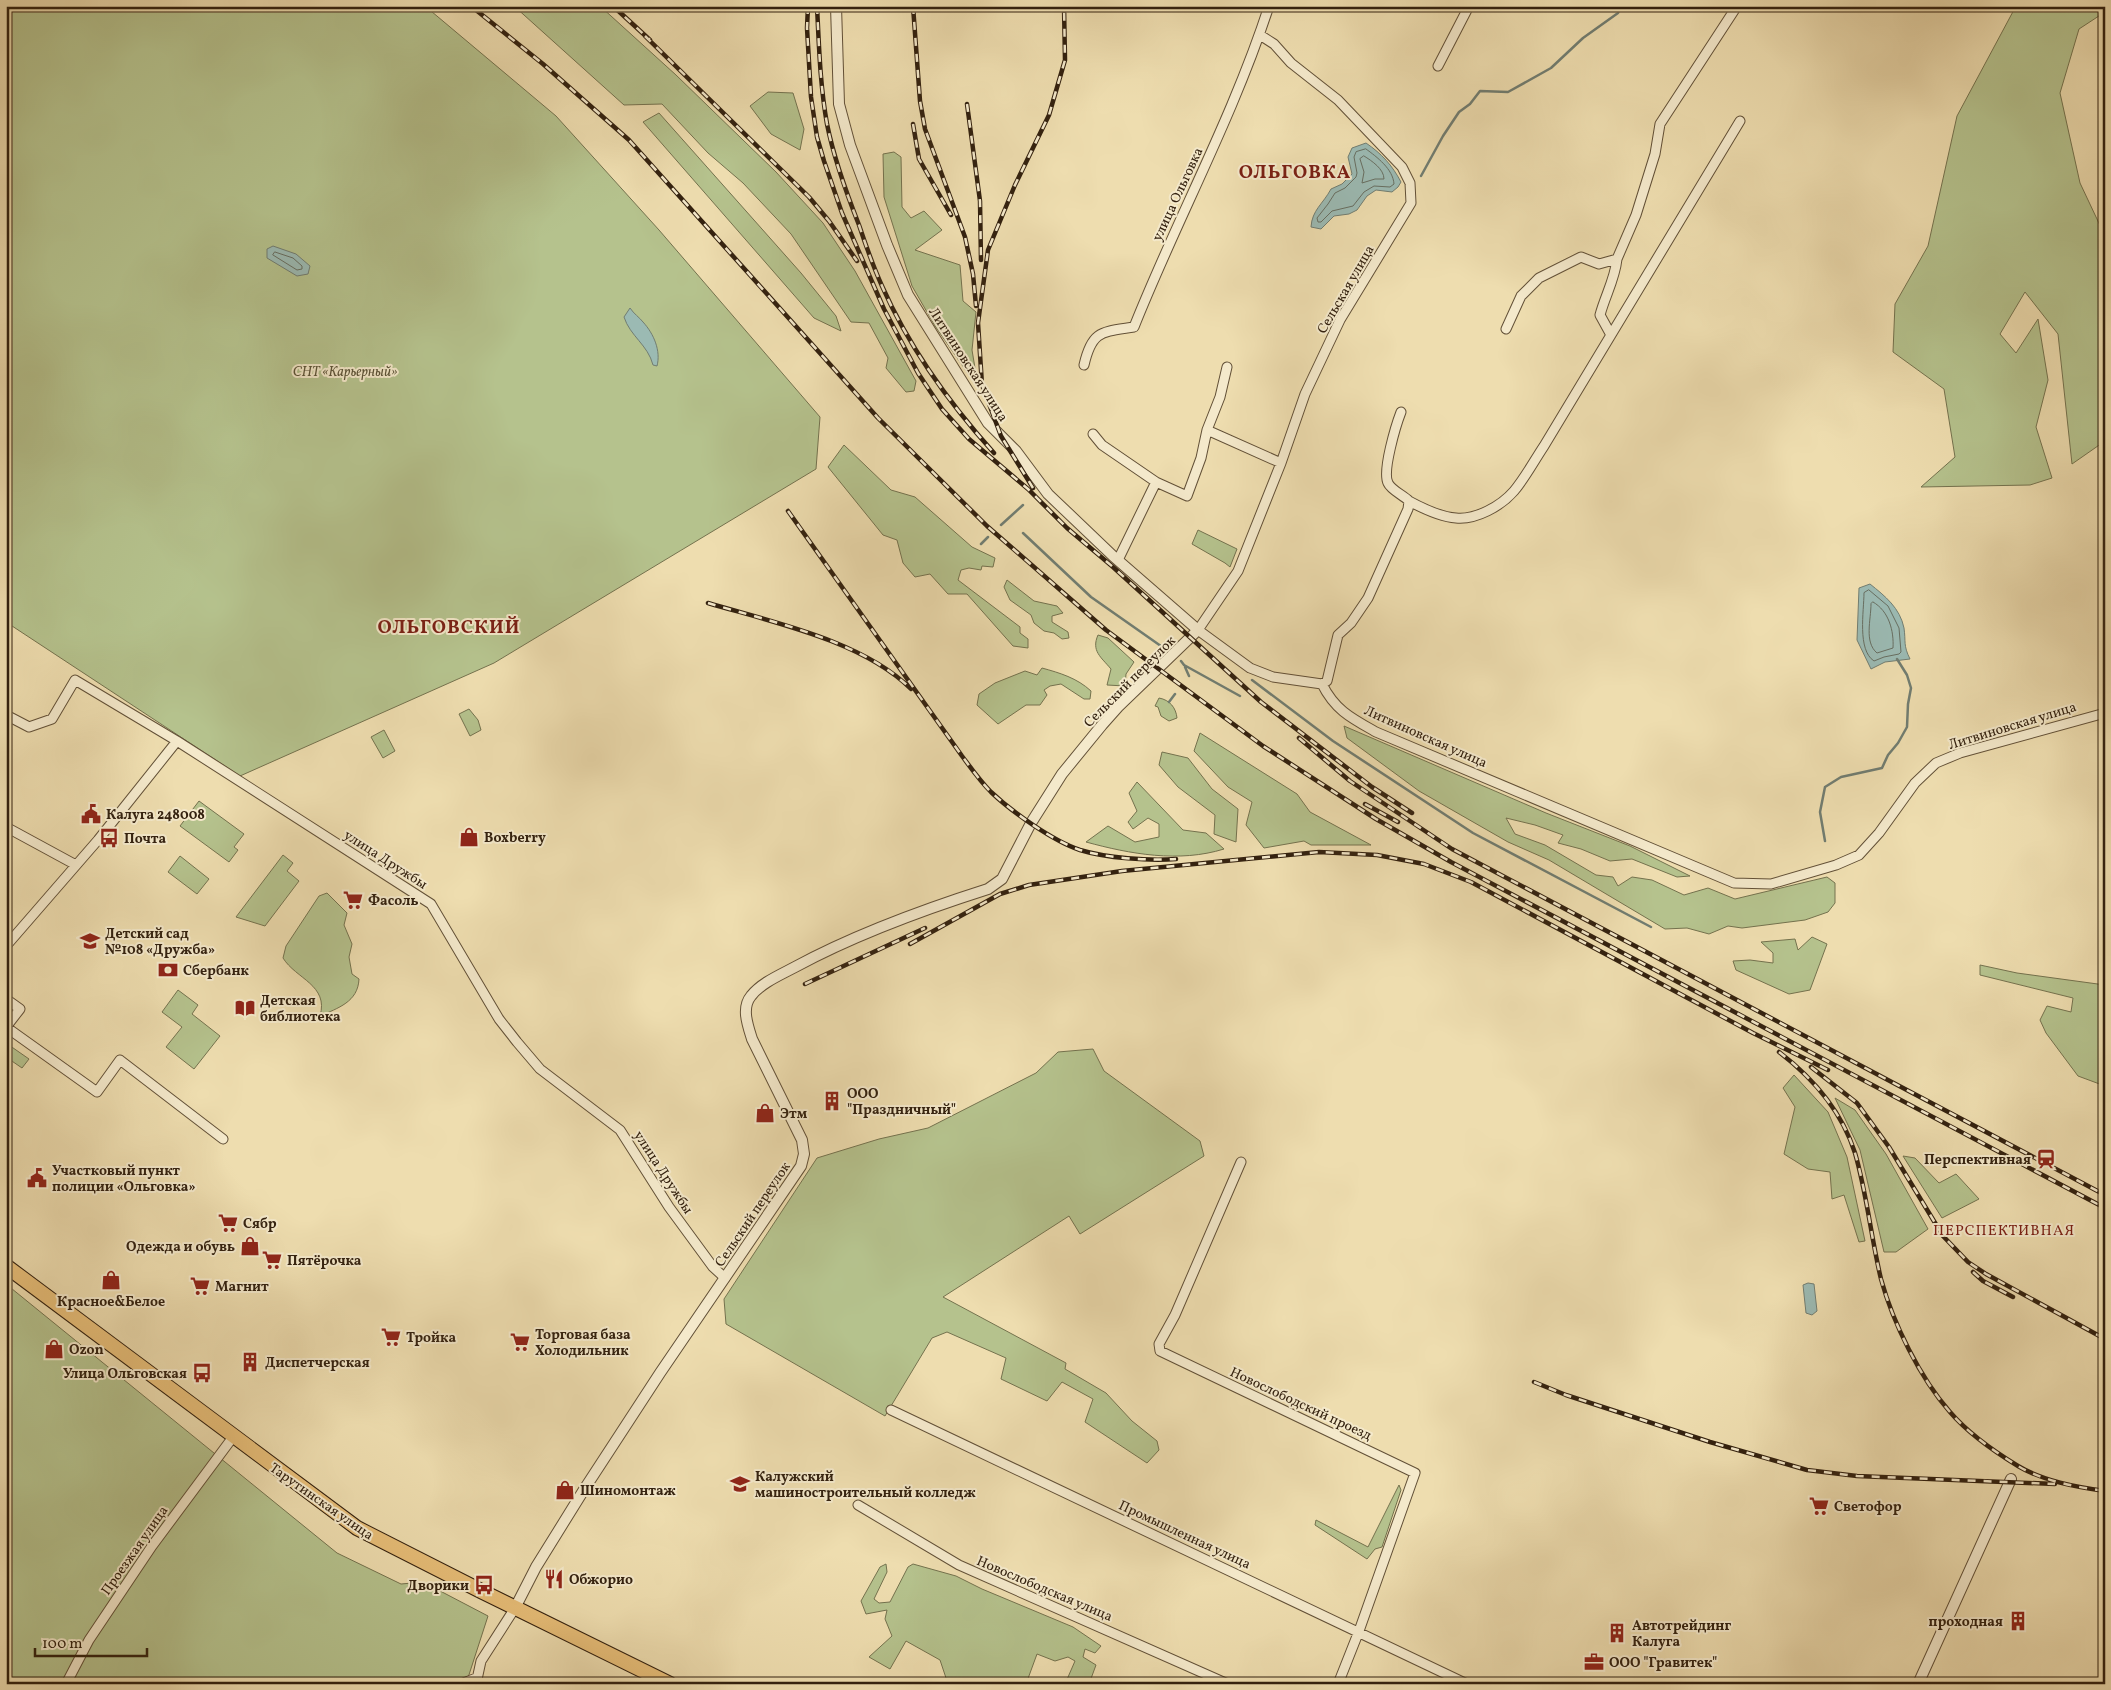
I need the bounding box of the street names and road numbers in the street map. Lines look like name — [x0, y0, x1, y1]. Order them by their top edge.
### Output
street label: улица Ольговка — [1148, 145, 1208, 245]
street label: Сельская улица — [1313, 242, 1379, 338]
street label: Литвиновская улица — [924, 304, 1012, 426]
street label: Сельский переулок — [1080, 632, 1181, 732]
street label: Литвиновская улица — [1946, 698, 2079, 755]
street label: Литвиновская улица — [1361, 702, 1490, 773]
street label: улица Дружбы — [340, 826, 431, 894]
street label: улица Дружбы — [629, 1127, 697, 1218]
street label: Сельский переулок — [711, 1158, 796, 1271]
street label: Новослободский проезд — [1226, 1363, 1374, 1446]
street label: Тарутинская улица — [265, 1459, 377, 1545]
street label: Промышленная улица — [1115, 1496, 1254, 1574]
street label: Проезжая улица — [97, 1502, 173, 1599]
street label: Новослободская улица — [973, 1552, 1115, 1627]

